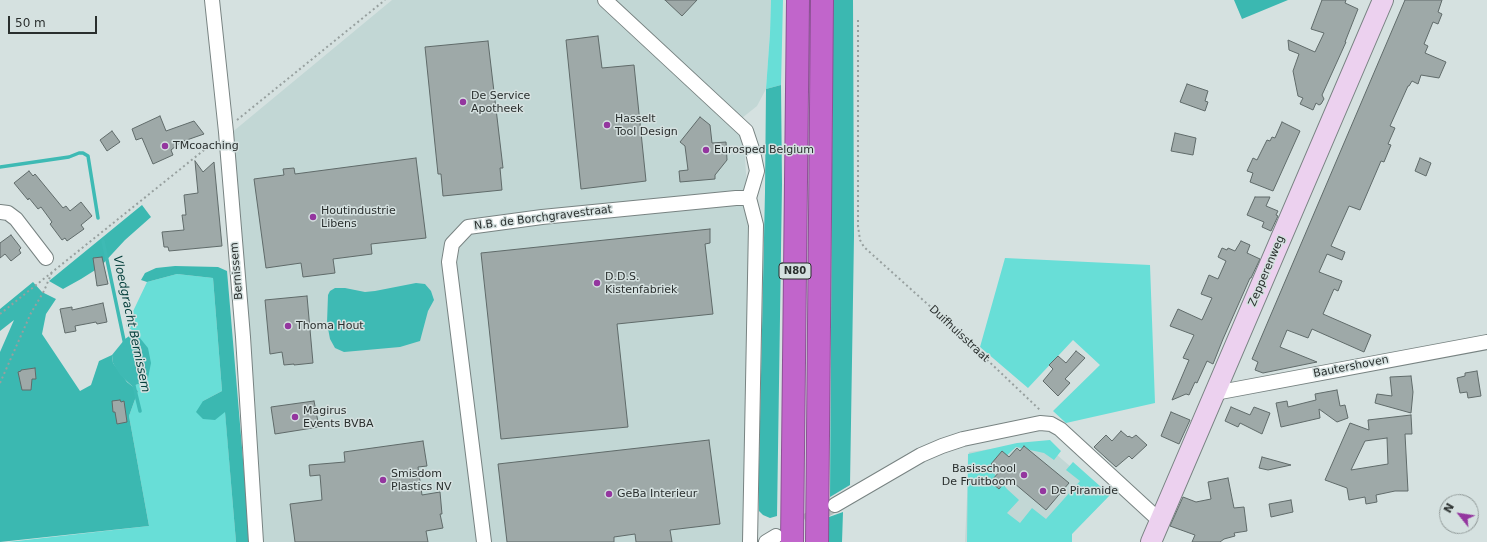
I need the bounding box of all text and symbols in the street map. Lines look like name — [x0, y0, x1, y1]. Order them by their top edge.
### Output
scale bar — [10, 8, 99, 34]
text: 50 m — [15, 16, 46, 30]
place label: De Service Apotheek — [471, 89, 530, 115]
marker: De Service Apotheek — [458, 97, 468, 107]
place label: Hasselt Tool Design — [615, 112, 678, 138]
marker: Hasselt Tool Design — [602, 120, 612, 130]
place label: TMcoaching — [173, 139, 239, 153]
marker: TMcoaching — [160, 141, 170, 151]
place label: Eurosped Belgium — [714, 143, 814, 157]
marker: Eurosped Belgium — [701, 145, 711, 155]
street label: N.B. de Borchgravestraat — [473, 203, 613, 233]
place label: Houtindustrie Libens — [321, 204, 396, 230]
marker: Houtindustrie Libens — [308, 212, 318, 222]
street label: Zepperenweg — [1246, 234, 1288, 308]
street label: Bernissem — [228, 242, 246, 300]
water label: Vloedgracht Bernissem — [109, 254, 153, 394]
road number: N80 — [779, 263, 811, 279]
place label: D.D.S. Kistenfabriek — [605, 270, 677, 296]
marker: D.D.S. Kistenfabriek — [592, 278, 602, 288]
street label: Duifhuisstraat — [926, 303, 992, 365]
place label: Thoma Hout — [296, 319, 364, 333]
marker: Thoma Hout — [283, 321, 293, 331]
street label: Bautershoven — [1312, 353, 1390, 381]
place label: Magirus Events BVBA — [303, 404, 374, 430]
marker: Magirus Events BVBA — [290, 412, 300, 422]
place label: Basisschool De Fruitboom — [942, 462, 1016, 488]
place label: Smisdom Plastics NV — [391, 467, 452, 493]
marker: Basisschool De Fruitboom — [1019, 470, 1029, 480]
marker: Smisdom Plastics NV — [378, 475, 388, 485]
place label: De Piramide — [1051, 484, 1118, 498]
marker: De Piramide — [1038, 486, 1048, 496]
place label: GeBa Interieur — [617, 487, 697, 501]
marker: GeBa Interieur — [604, 489, 614, 499]
north arrow — [1439, 494, 1479, 534]
text: N — [1441, 501, 1457, 515]

